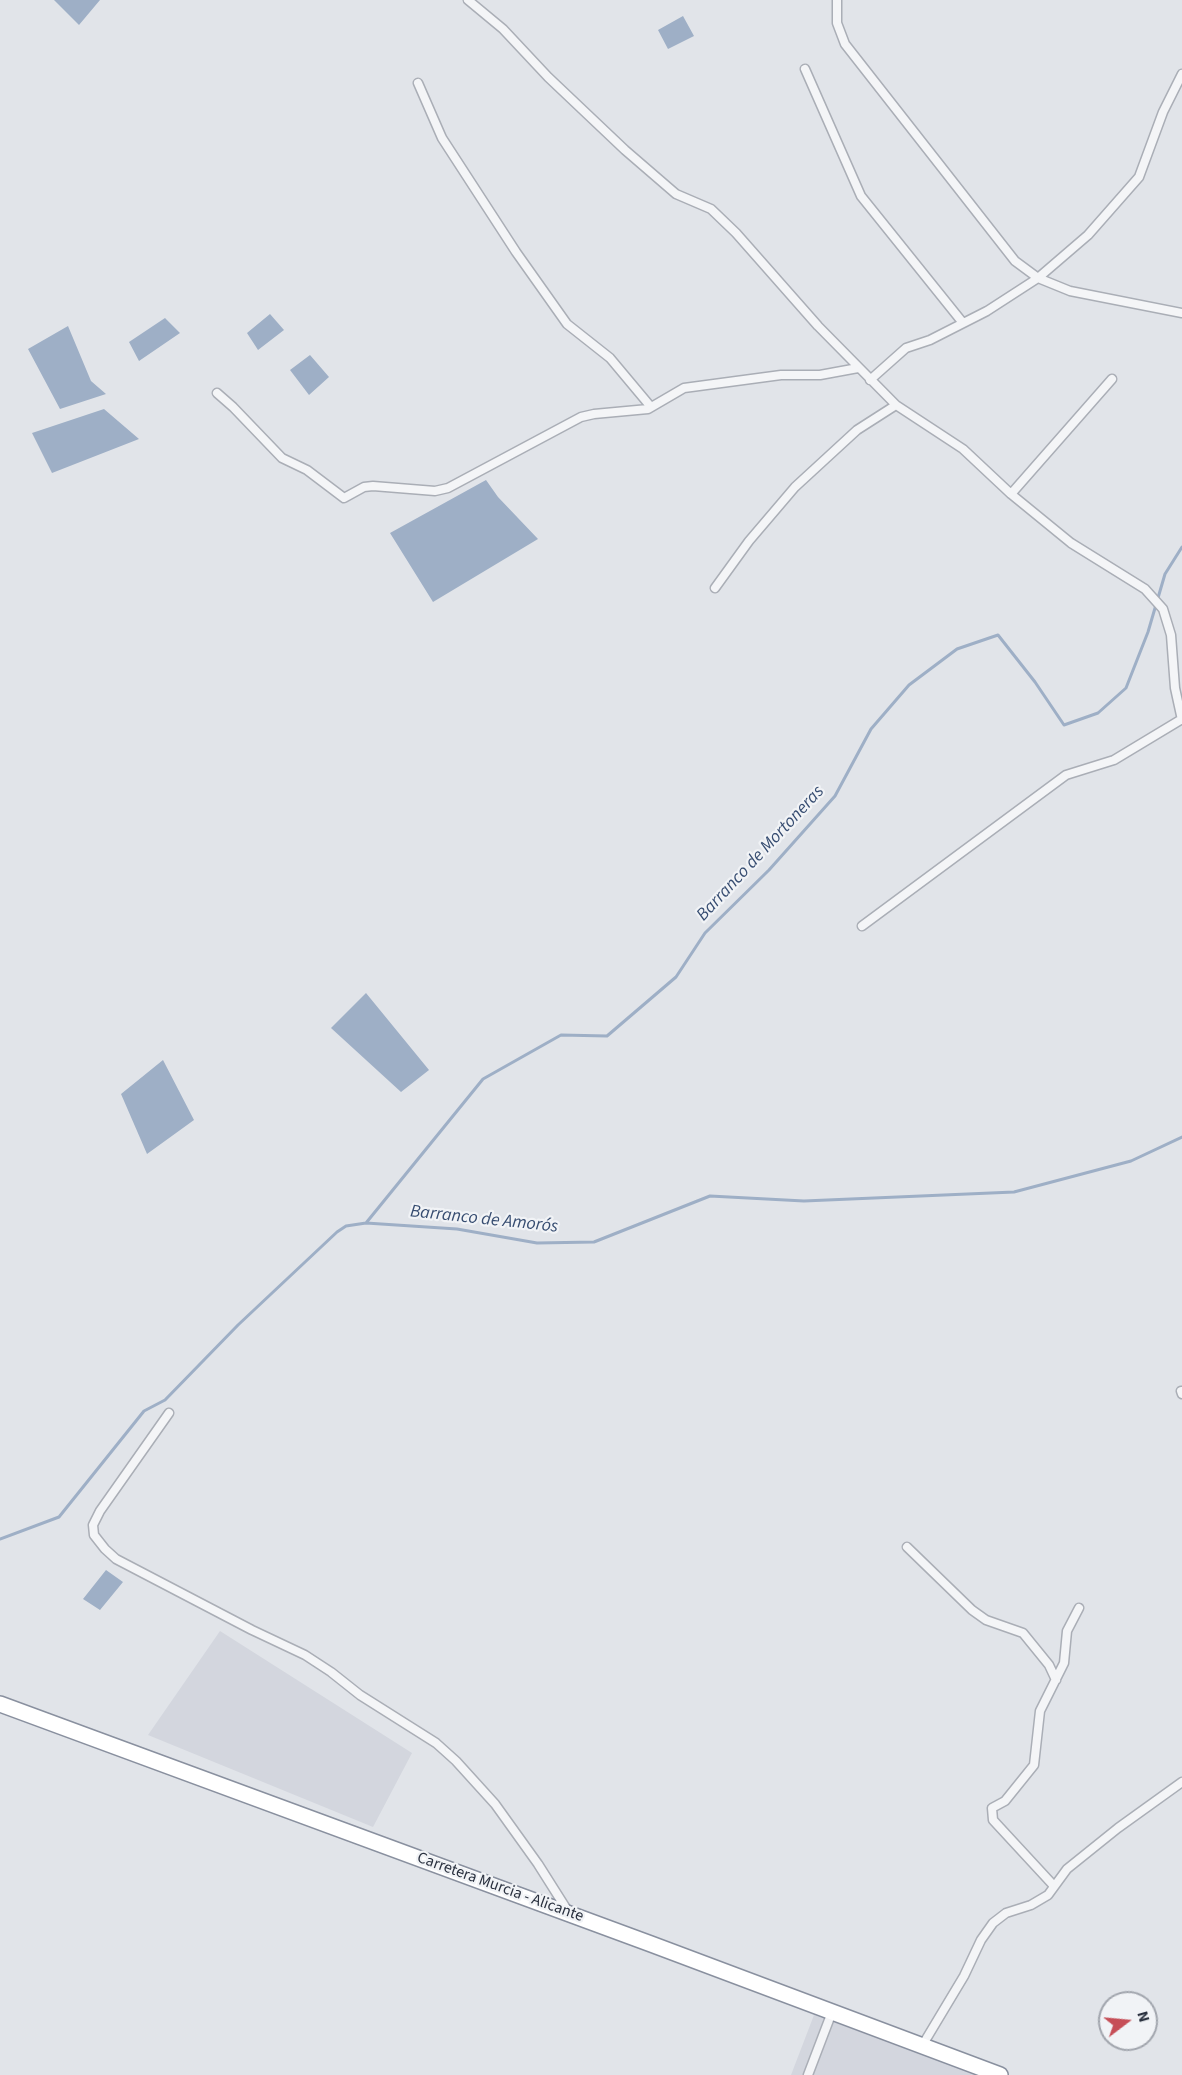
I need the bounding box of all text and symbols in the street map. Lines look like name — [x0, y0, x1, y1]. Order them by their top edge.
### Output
water label: Barranco de Mortoneras — [693, 782, 829, 926]
water label: Barranco de Amorós — [409, 1201, 559, 1239]
street label: Carretera Murcia - Alicante — [414, 1849, 586, 1927]
north arrow — [1098, 1991, 1158, 2051]
text: N — [1131, 2008, 1155, 2025]

